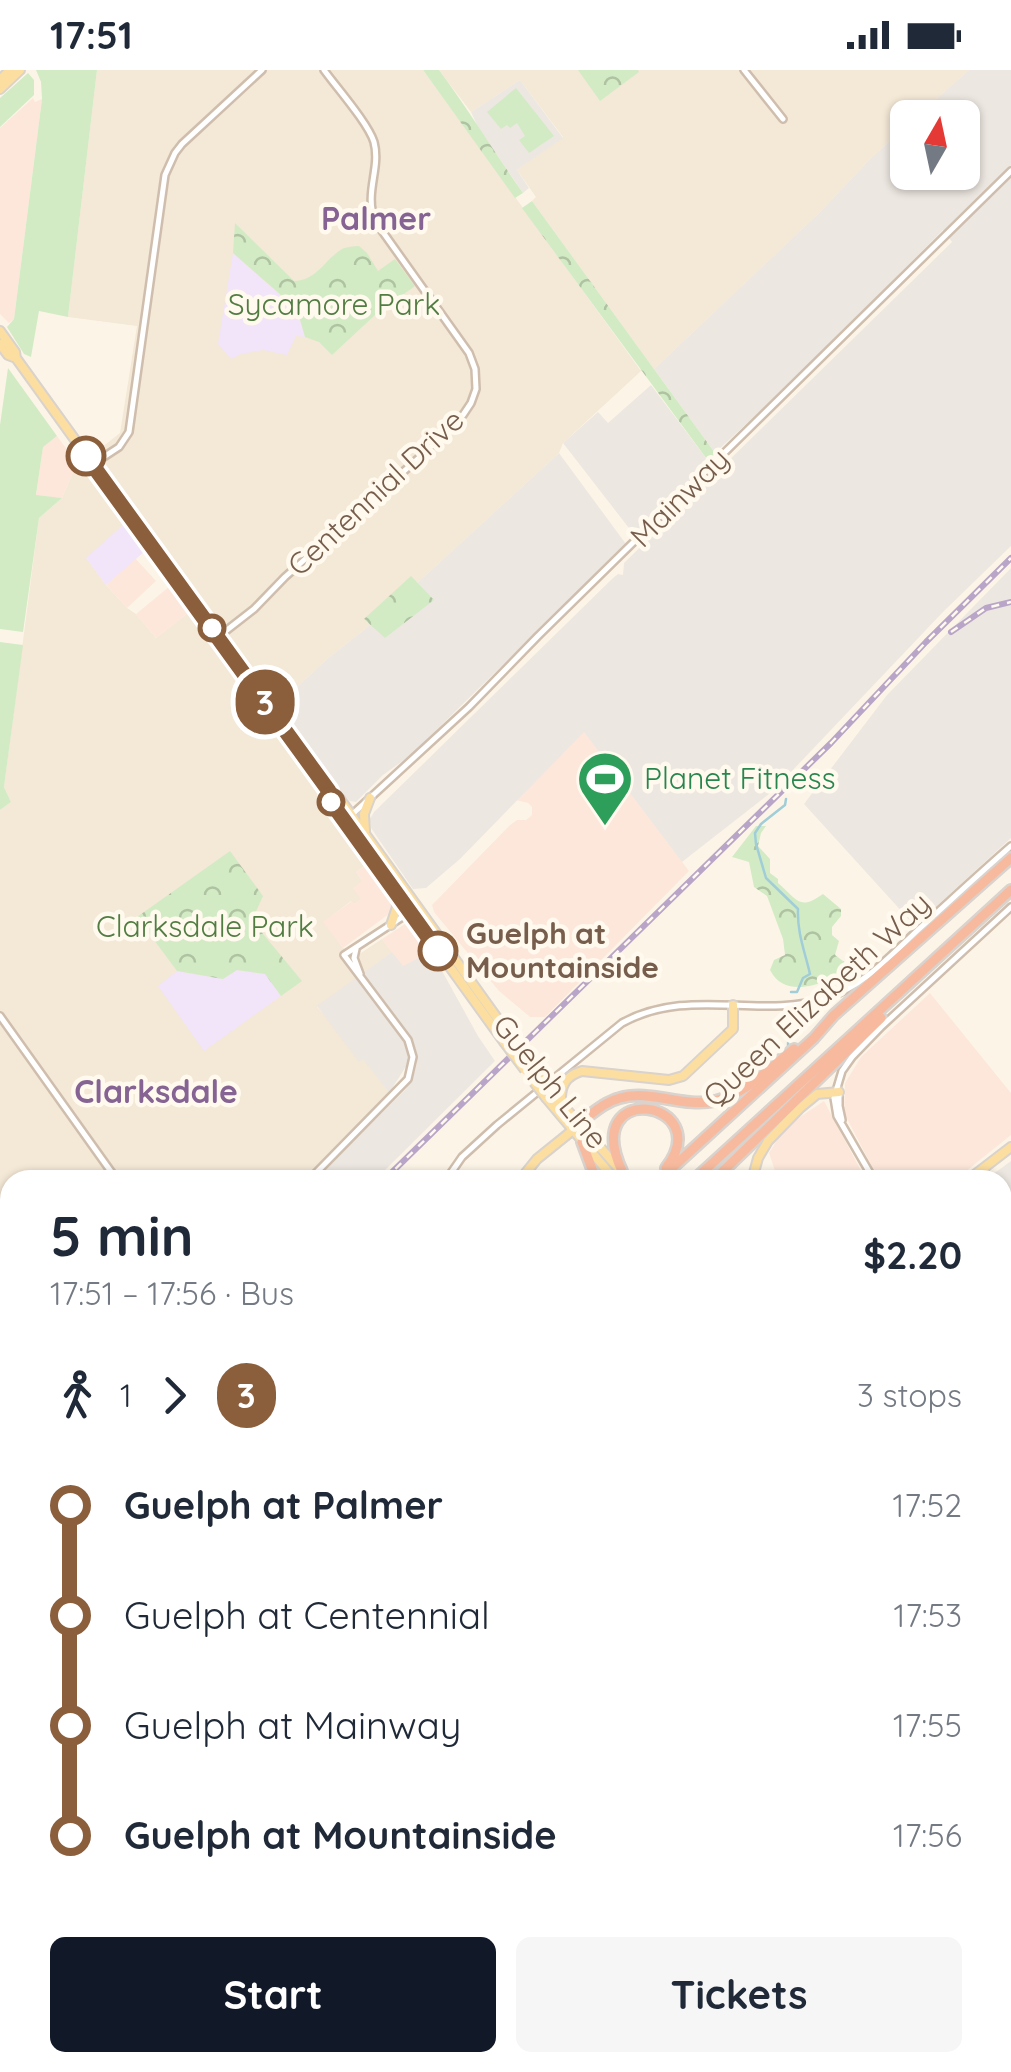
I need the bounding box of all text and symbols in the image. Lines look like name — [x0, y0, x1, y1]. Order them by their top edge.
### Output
text: 17:51 — [50, 11, 133, 59]
north arrow — [890, 100, 980, 190]
map controls — [890, 100, 980, 190]
district label: Palmer — [321, 198, 431, 238]
park label: Sycamore Park — [228, 285, 440, 323]
street label: Centennial Drive — [279, 401, 471, 584]
unlabelled marker — [67, 437, 105, 475]
street label: Mainway — [622, 440, 737, 555]
unlabelled marker — [199, 615, 225, 641]
line badge: 3 — [232, 670, 298, 734]
text: 3 — [256, 680, 274, 724]
sports icon: Planet Fitness — [575, 749, 635, 828]
place label: Planet Fitness — [644, 759, 836, 797]
unlabelled marker — [318, 789, 344, 815]
street label: Queen Elizabeth Way — [695, 884, 938, 1114]
park label: Clarksdale Park — [96, 907, 314, 945]
place label: Guelph at Mountainside — [466, 914, 659, 986]
marker: Guelph at Mountainside — [419, 932, 457, 970]
street label: Guelph Line — [485, 1007, 616, 1156]
district label: Clarksdale — [74, 1071, 238, 1111]
text: 5 min — [50, 1201, 194, 1270]
text: $2.20 — [863, 1231, 962, 1279]
text: 17:51 – 17:56 · Bus — [50, 1273, 294, 1313]
icon: walk — [50, 1368, 105, 1423]
icon: forward — [147, 1368, 202, 1423]
text: 3 — [237, 1373, 256, 1417]
text: 1 — [120, 1375, 132, 1415]
text: 3 stops — [857, 1375, 962, 1415]
text: Guelph at Palmer — [124, 1481, 443, 1529]
text: 17:52 — [893, 1485, 962, 1525]
text: Guelph at Centennial — [124, 1591, 490, 1639]
text: 17:53 — [894, 1595, 962, 1635]
text: Guelph at Mainway — [124, 1701, 461, 1749]
text: 17:55 — [893, 1705, 962, 1745]
text: Guelph at Mountainside — [124, 1811, 557, 1859]
text: 17:56 — [893, 1815, 962, 1855]
button: Start — [50, 1937, 496, 2052]
button: Tickets — [516, 1937, 962, 2052]

